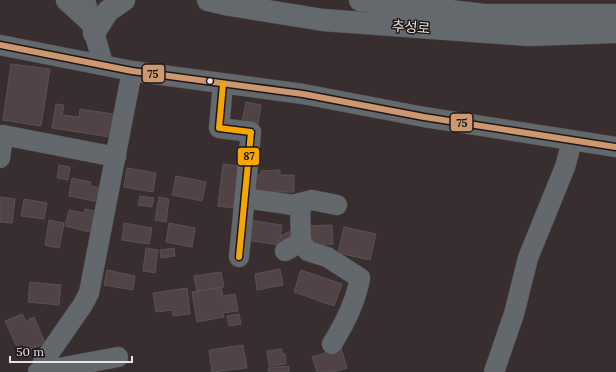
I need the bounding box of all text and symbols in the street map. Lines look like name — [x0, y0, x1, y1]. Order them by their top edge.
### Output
street label: 추성로 — [391, 17, 431, 37]
line badge: 75 — [142, 64, 165, 83]
text: 75 — [147, 67, 159, 81]
unlabelled marker — [205, 76, 215, 86]
line badge: 75 — [450, 113, 473, 132]
text: 75 — [456, 116, 468, 130]
line badge: 87 — [237, 147, 260, 166]
text: 87 — [243, 149, 255, 163]
scale bar — [10, 338, 132, 364]
text: 50 m — [16, 344, 44, 359]

